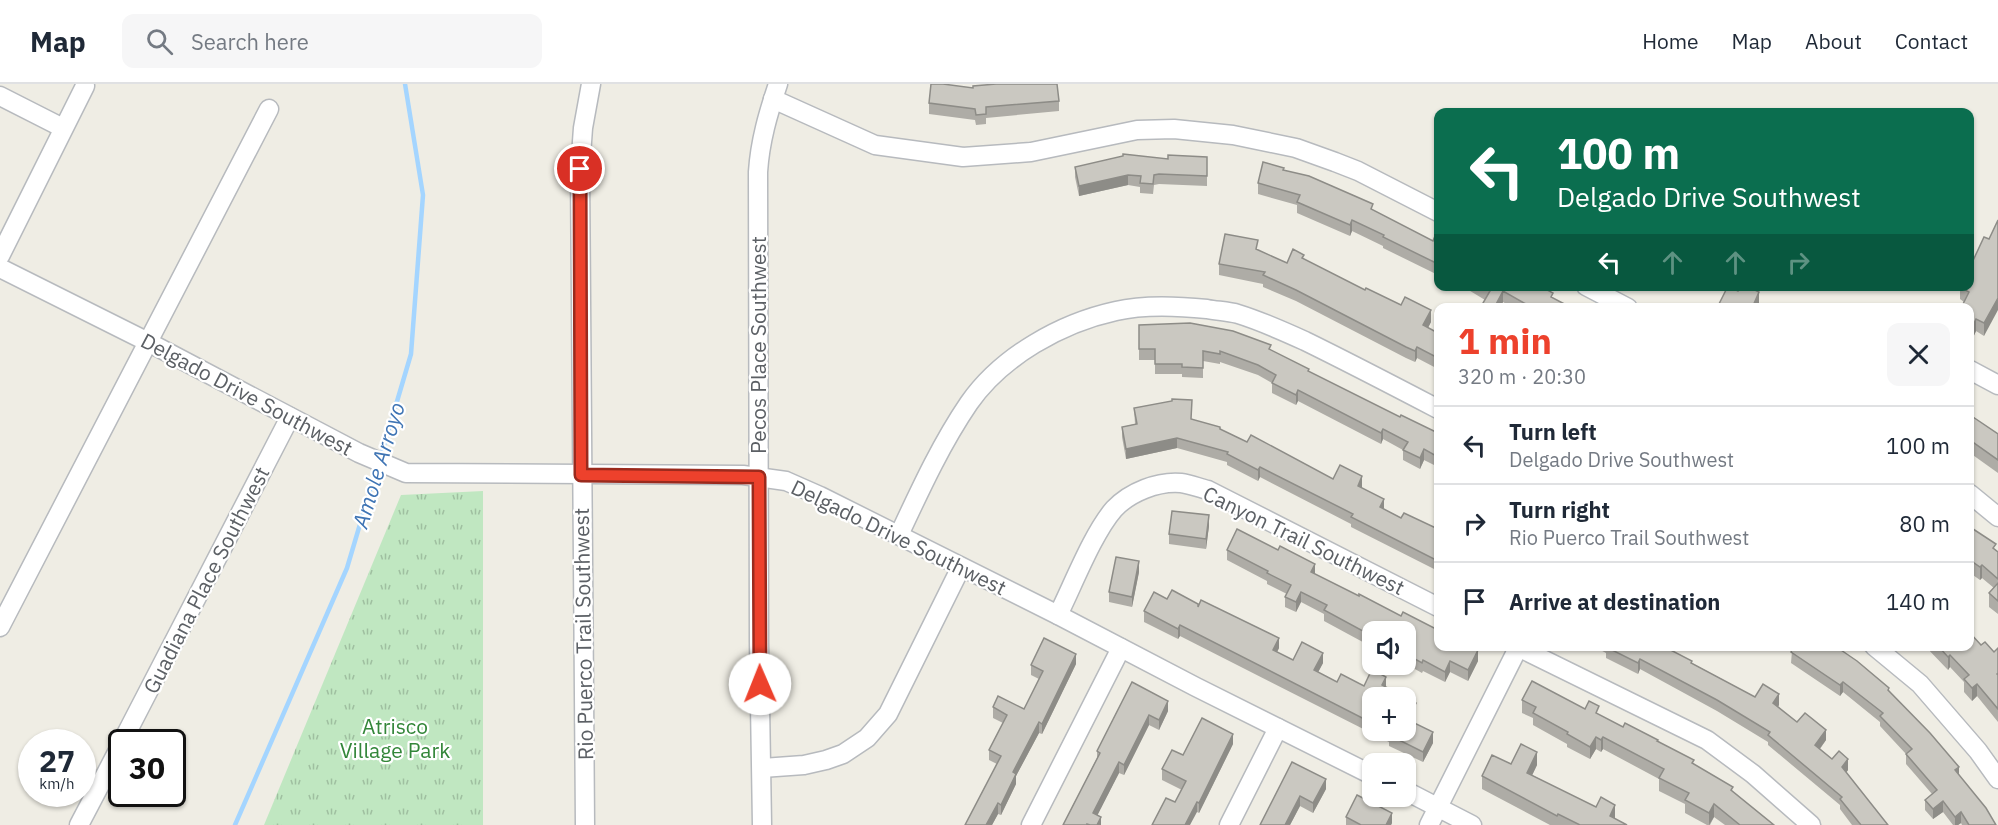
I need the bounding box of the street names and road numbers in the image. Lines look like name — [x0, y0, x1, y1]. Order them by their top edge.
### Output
street label: Pecos Place Southwest — [744, 236, 772, 454]
street label: Delgado Drive Southwest — [136, 326, 358, 462]
street label: Guadiana Place Southwest — [137, 462, 275, 698]
street label: Delgado Drive Southwest — [787, 473, 1011, 601]
street label: Canyon Trail Southwest — [1199, 479, 1409, 601]
street label: Rio Puerco Trail Southwest — [567, 508, 599, 760]

